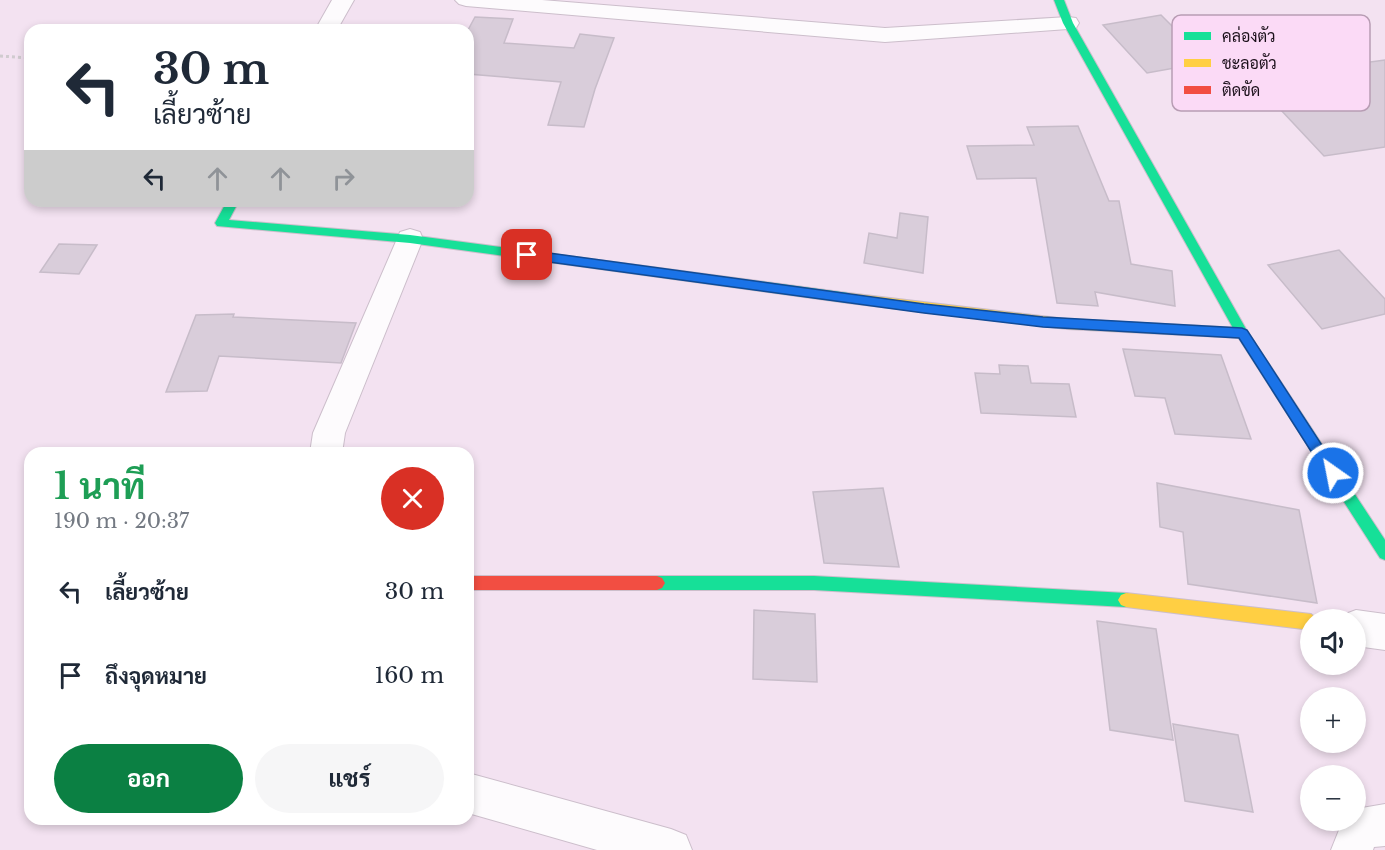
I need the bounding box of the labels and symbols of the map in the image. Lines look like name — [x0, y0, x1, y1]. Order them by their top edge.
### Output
legend — [1172, 15, 1370, 111]
text: คล่องตัว — [1222, 26, 1276, 46]
text: ชะลอตัว — [1222, 53, 1277, 73]
text: ติดขัด — [1222, 80, 1260, 100]
pin — [501, 229, 552, 280]
position arrow — [1301, 441, 1365, 505]

